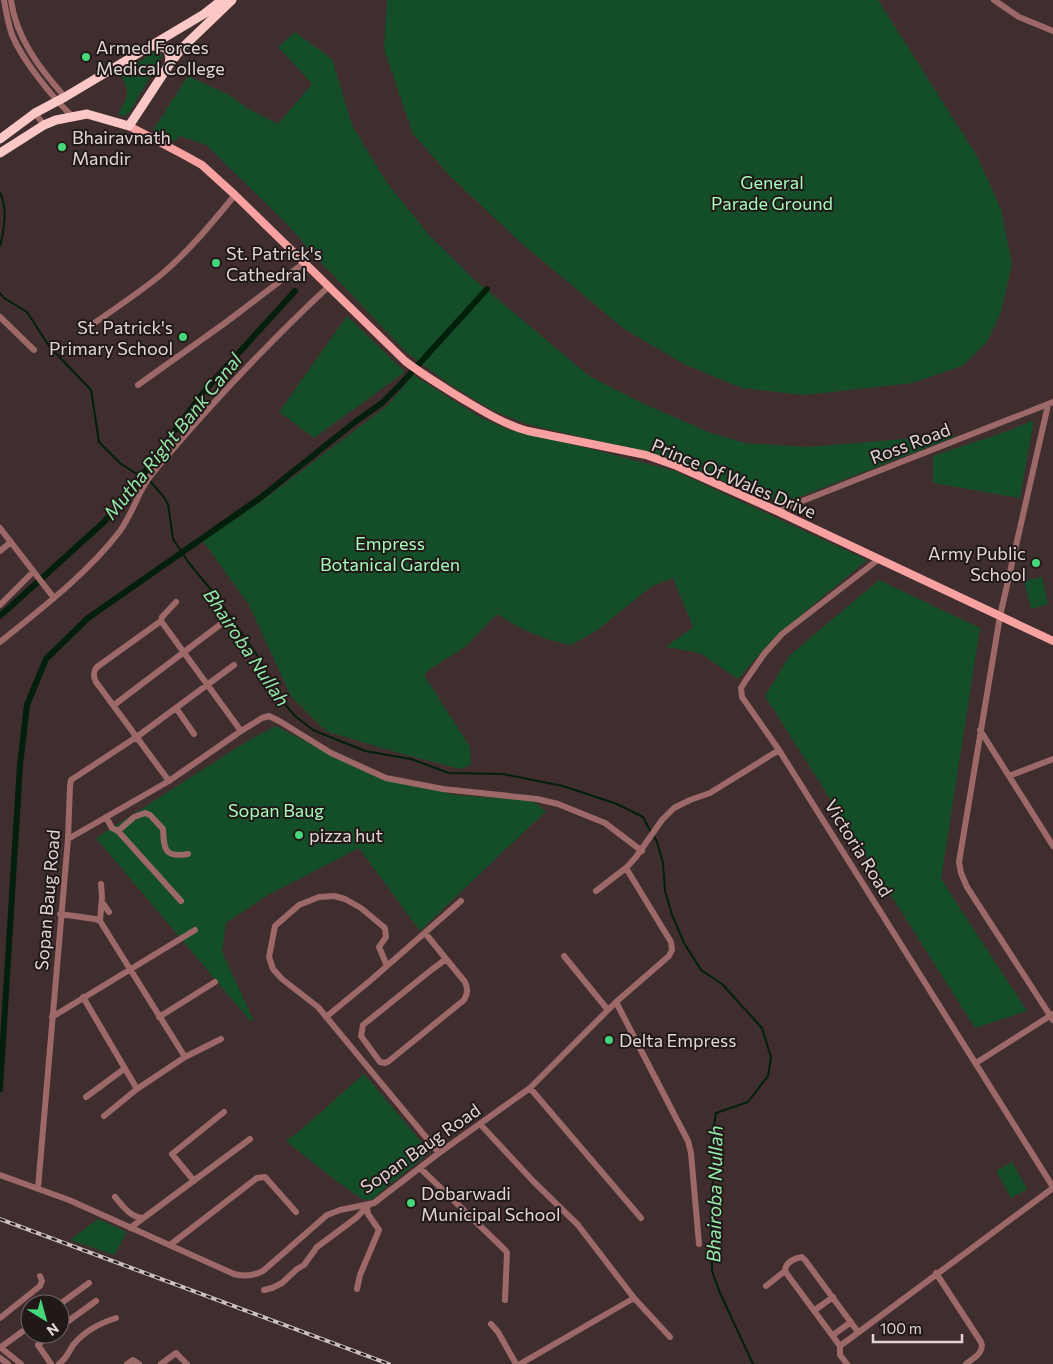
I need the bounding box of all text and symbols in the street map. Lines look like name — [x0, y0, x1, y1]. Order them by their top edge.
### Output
place label: Armed Forces Medical College — [96, 36, 225, 79]
marker: Armed Forces Medical College — [80, 51, 92, 63]
place label: Bhairavnath Mandir — [72, 126, 171, 169]
marker: Bhairavnath Mandir — [56, 141, 68, 153]
park label: General Parade Ground — [711, 171, 833, 214]
place label: St. Patrick's Cathedral — [226, 242, 322, 285]
marker: St. Patrick's Cathedral — [210, 257, 222, 269]
place label: St. Patrick's Primary School — [49, 316, 173, 359]
marker: St. Patrick's Primary School — [177, 331, 189, 343]
water label: Mutha Right Bank Canal — [98, 347, 247, 524]
street label: Ross Road — [867, 418, 953, 468]
street label: Prince Of Wales Drive — [648, 433, 820, 523]
park label: Empress Botanical Garden — [320, 532, 460, 575]
place label: Army Public School — [928, 542, 1026, 585]
marker: Army Public School — [1030, 557, 1042, 569]
water label: Bhairoba Nullah — [199, 584, 295, 710]
street label: Victoria Road — [820, 795, 898, 901]
park label: Sopan Baug — [228, 799, 324, 821]
place label: pizza hut — [309, 824, 383, 846]
street label: Sopan Baug Road — [30, 829, 64, 971]
marker: pizza hut — [293, 829, 305, 841]
place label: Delta Empress — [619, 1029, 736, 1051]
marker: Delta Empress — [603, 1034, 615, 1046]
street label: Sopan Baug Road — [356, 1098, 484, 1198]
water label: Bhairoba Nullah — [701, 1125, 727, 1263]
place label: Dobarwadi Municipal School — [421, 1182, 561, 1225]
marker: Dobarwadi Municipal School — [405, 1197, 417, 1209]
north arrow — [20, 1294, 70, 1344]
scale bar — [873, 1312, 962, 1344]
text: 100 m — [880, 1319, 922, 1337]
text: N — [44, 1320, 62, 1340]

